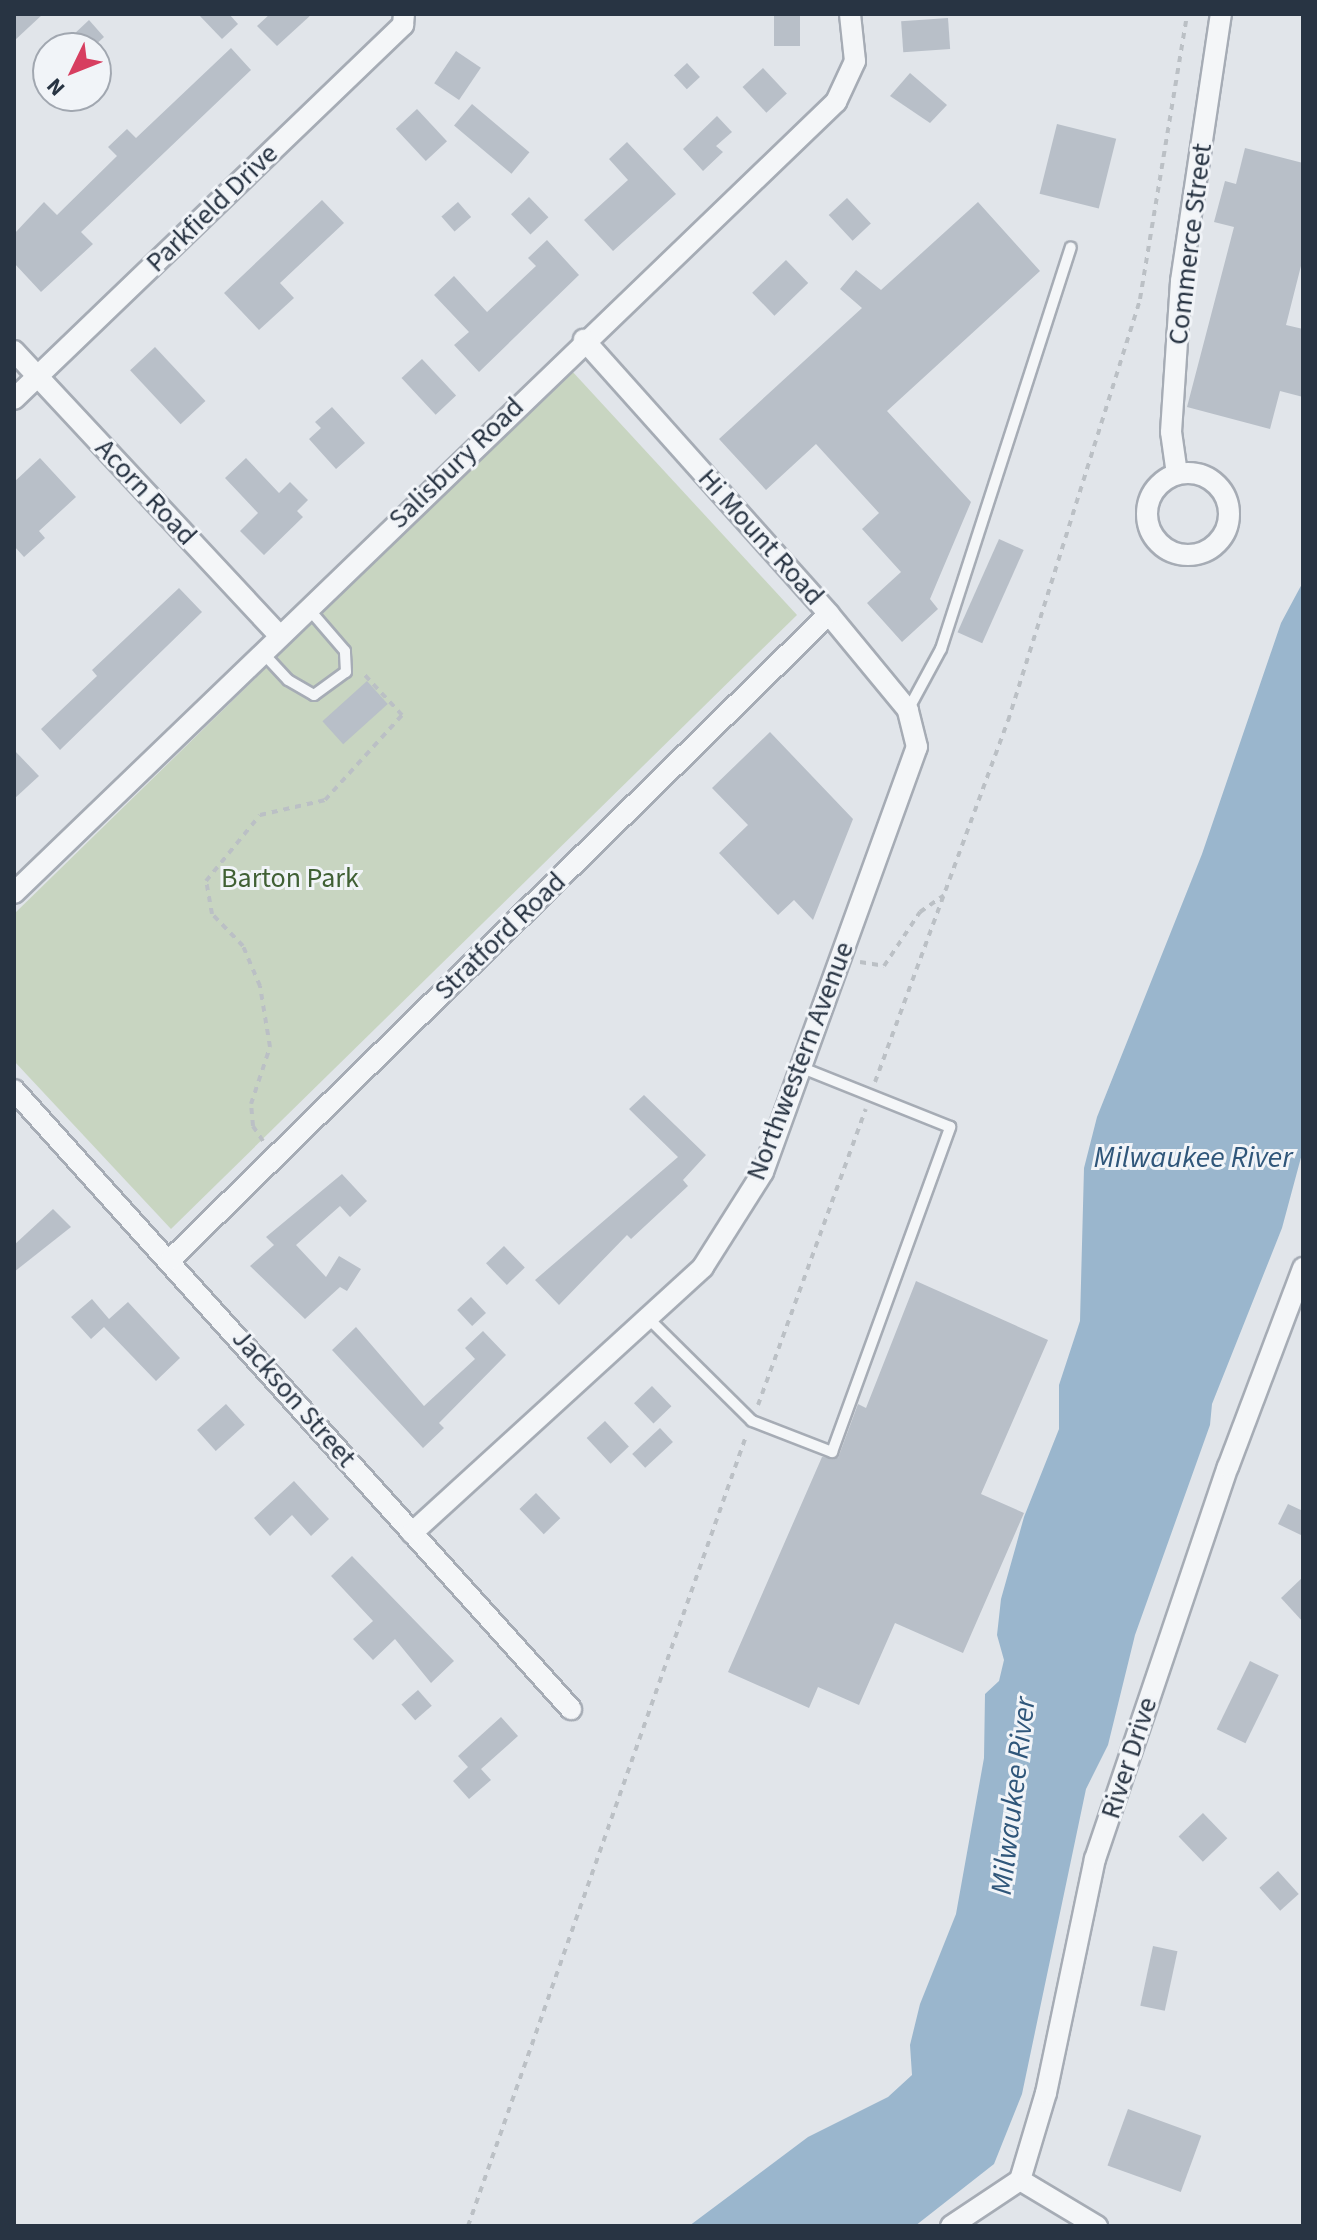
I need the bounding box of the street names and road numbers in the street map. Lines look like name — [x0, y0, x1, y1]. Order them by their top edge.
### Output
street label: Parkfield Drive — [139, 137, 285, 279]
street label: Commerce Street — [1161, 141, 1219, 347]
street label: Salisbury Road — [381, 390, 531, 536]
street label: Acorn Road — [88, 432, 204, 552]
street label: Hi Mount Road — [691, 462, 831, 612]
street label: Stratford Road — [427, 865, 573, 1007]
street label: Northwestern Avenue — [739, 937, 861, 1185]
street label: Jackson Street — [225, 1322, 363, 1474]
street label: River Drive — [1094, 1693, 1164, 1823]

